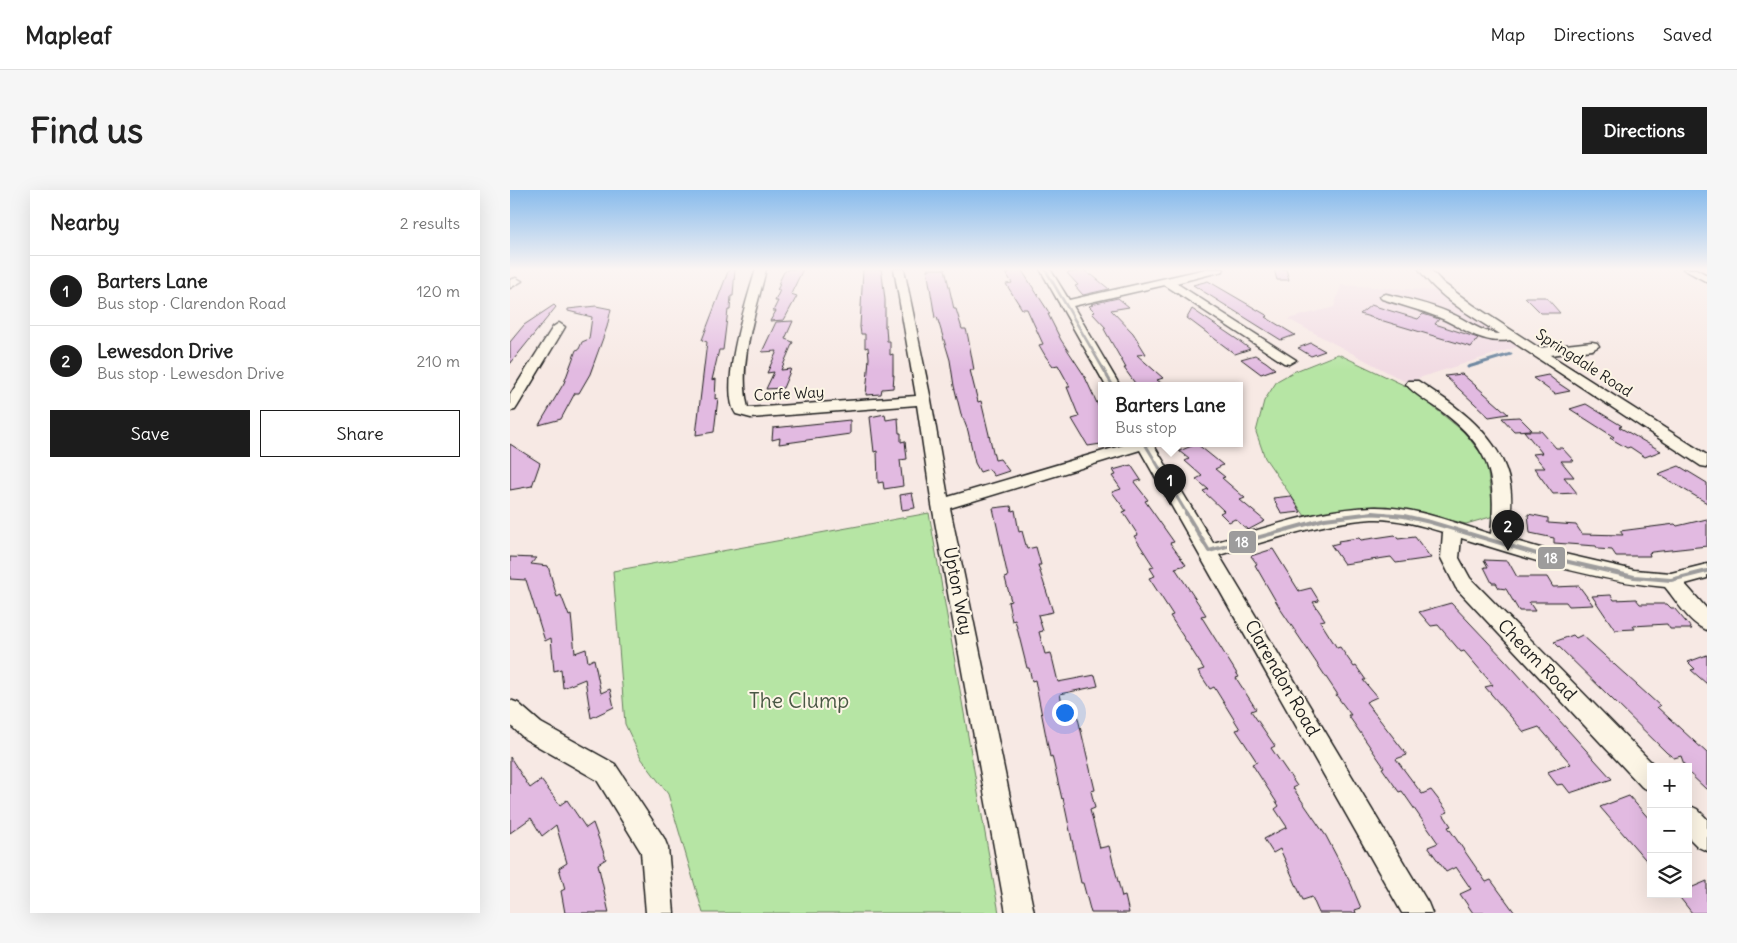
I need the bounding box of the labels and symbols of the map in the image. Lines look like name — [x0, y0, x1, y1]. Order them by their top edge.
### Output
street label: Springdale Road — [1533, 324, 1636, 401]
street label: Corfe Way — [753, 382, 825, 405]
pin: 1 — [1154, 464, 1186, 505]
pin: 2 — [1492, 510, 1524, 551]
line badge: 18 — [1228, 530, 1257, 554]
text: 18 — [1235, 533, 1249, 551]
street label: Upton Way — [939, 545, 978, 637]
line badge: 18 — [1537, 546, 1566, 570]
text: 18 — [1544, 549, 1558, 567]
street label: Cheam Road — [1493, 614, 1582, 706]
street label: Clarendon Road — [1240, 615, 1325, 740]
park label: The Clump — [749, 687, 849, 714]
your location — [1052, 700, 1078, 726]

